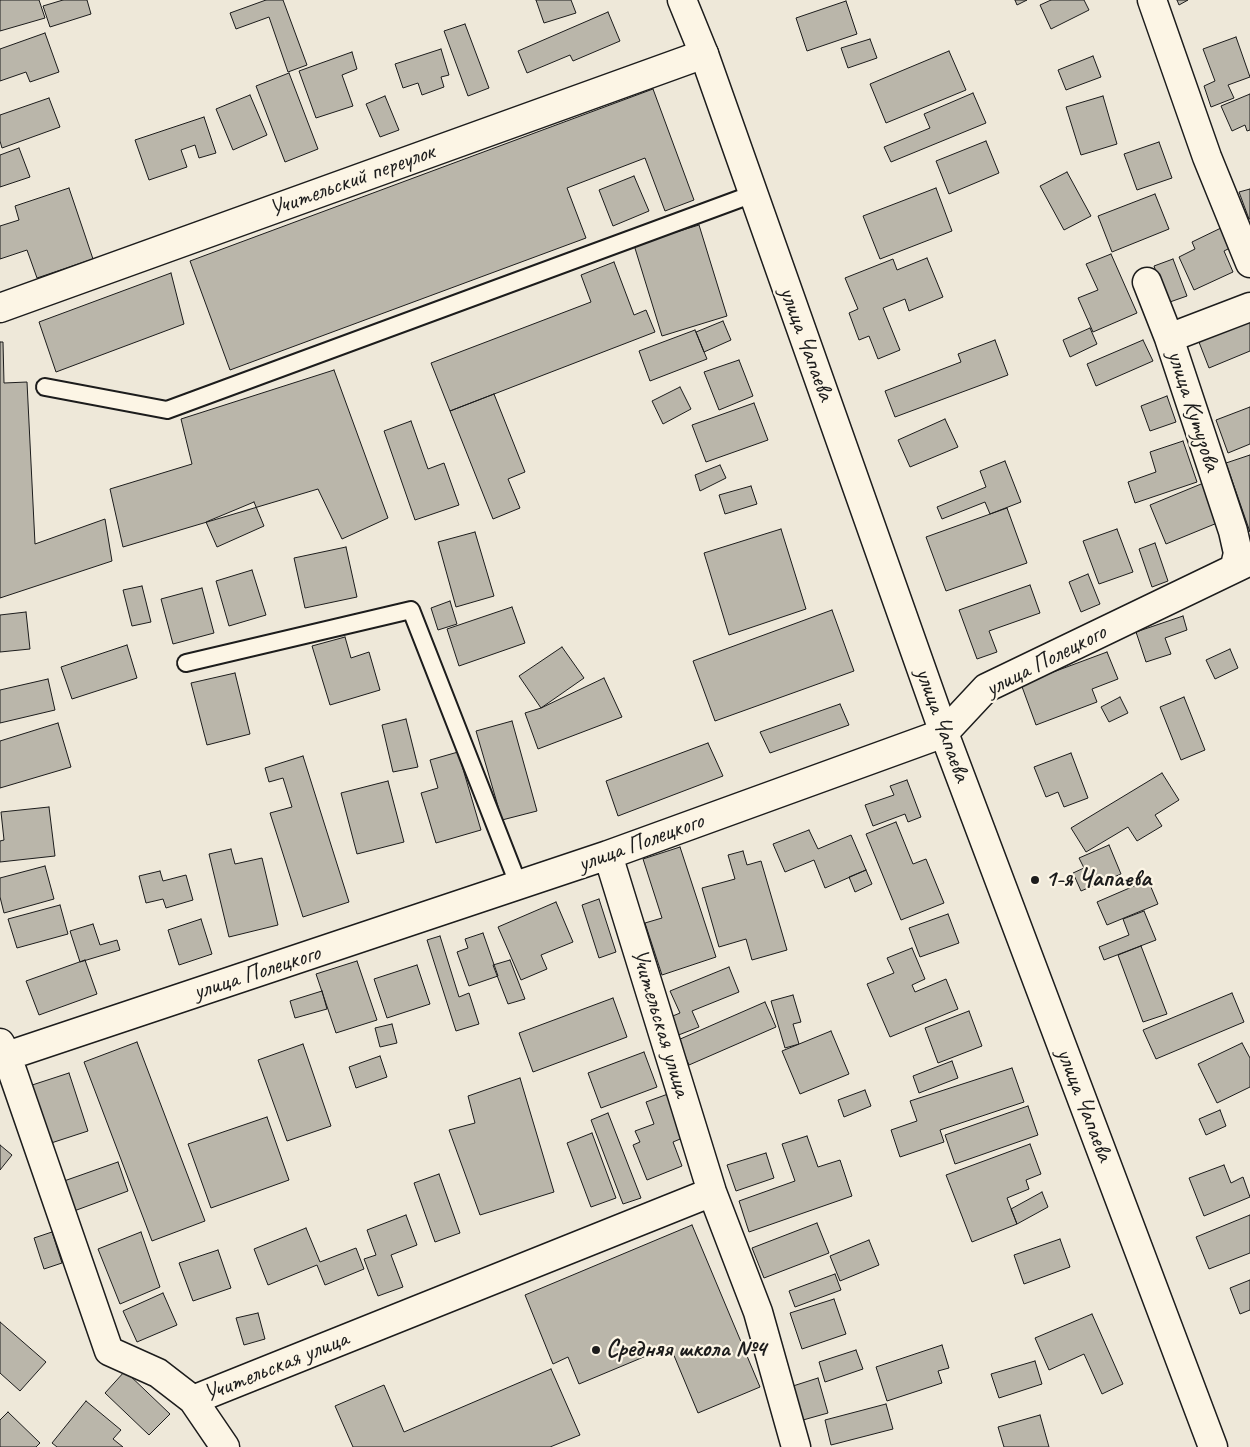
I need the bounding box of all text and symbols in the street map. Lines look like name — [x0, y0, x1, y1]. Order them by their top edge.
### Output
street label: Учительский переулок — [265, 138, 439, 224]
street label: улица Чапаева — [772, 283, 840, 405]
street label: улица Кутузова — [1160, 347, 1226, 475]
street label: улица Полецкого — [981, 618, 1111, 704]
street label: улица Чапаева — [908, 664, 976, 786]
street label: улица Полецкого — [574, 807, 708, 879]
place label: 1-я Чапаева — [1045, 866, 1151, 894]
marker: 1-я Чапаева — [1029, 874, 1041, 886]
street label: улица Полецкого — [190, 939, 324, 1007]
street label: Учительская улица — [624, 945, 696, 1101]
street label: улица Чапаева — [1049, 1044, 1119, 1166]
street label: Учительская улица — [199, 1325, 353, 1409]
place label: Средняя школа №4 — [606, 1336, 766, 1364]
marker: Средняя школа №4 — [590, 1344, 602, 1356]

